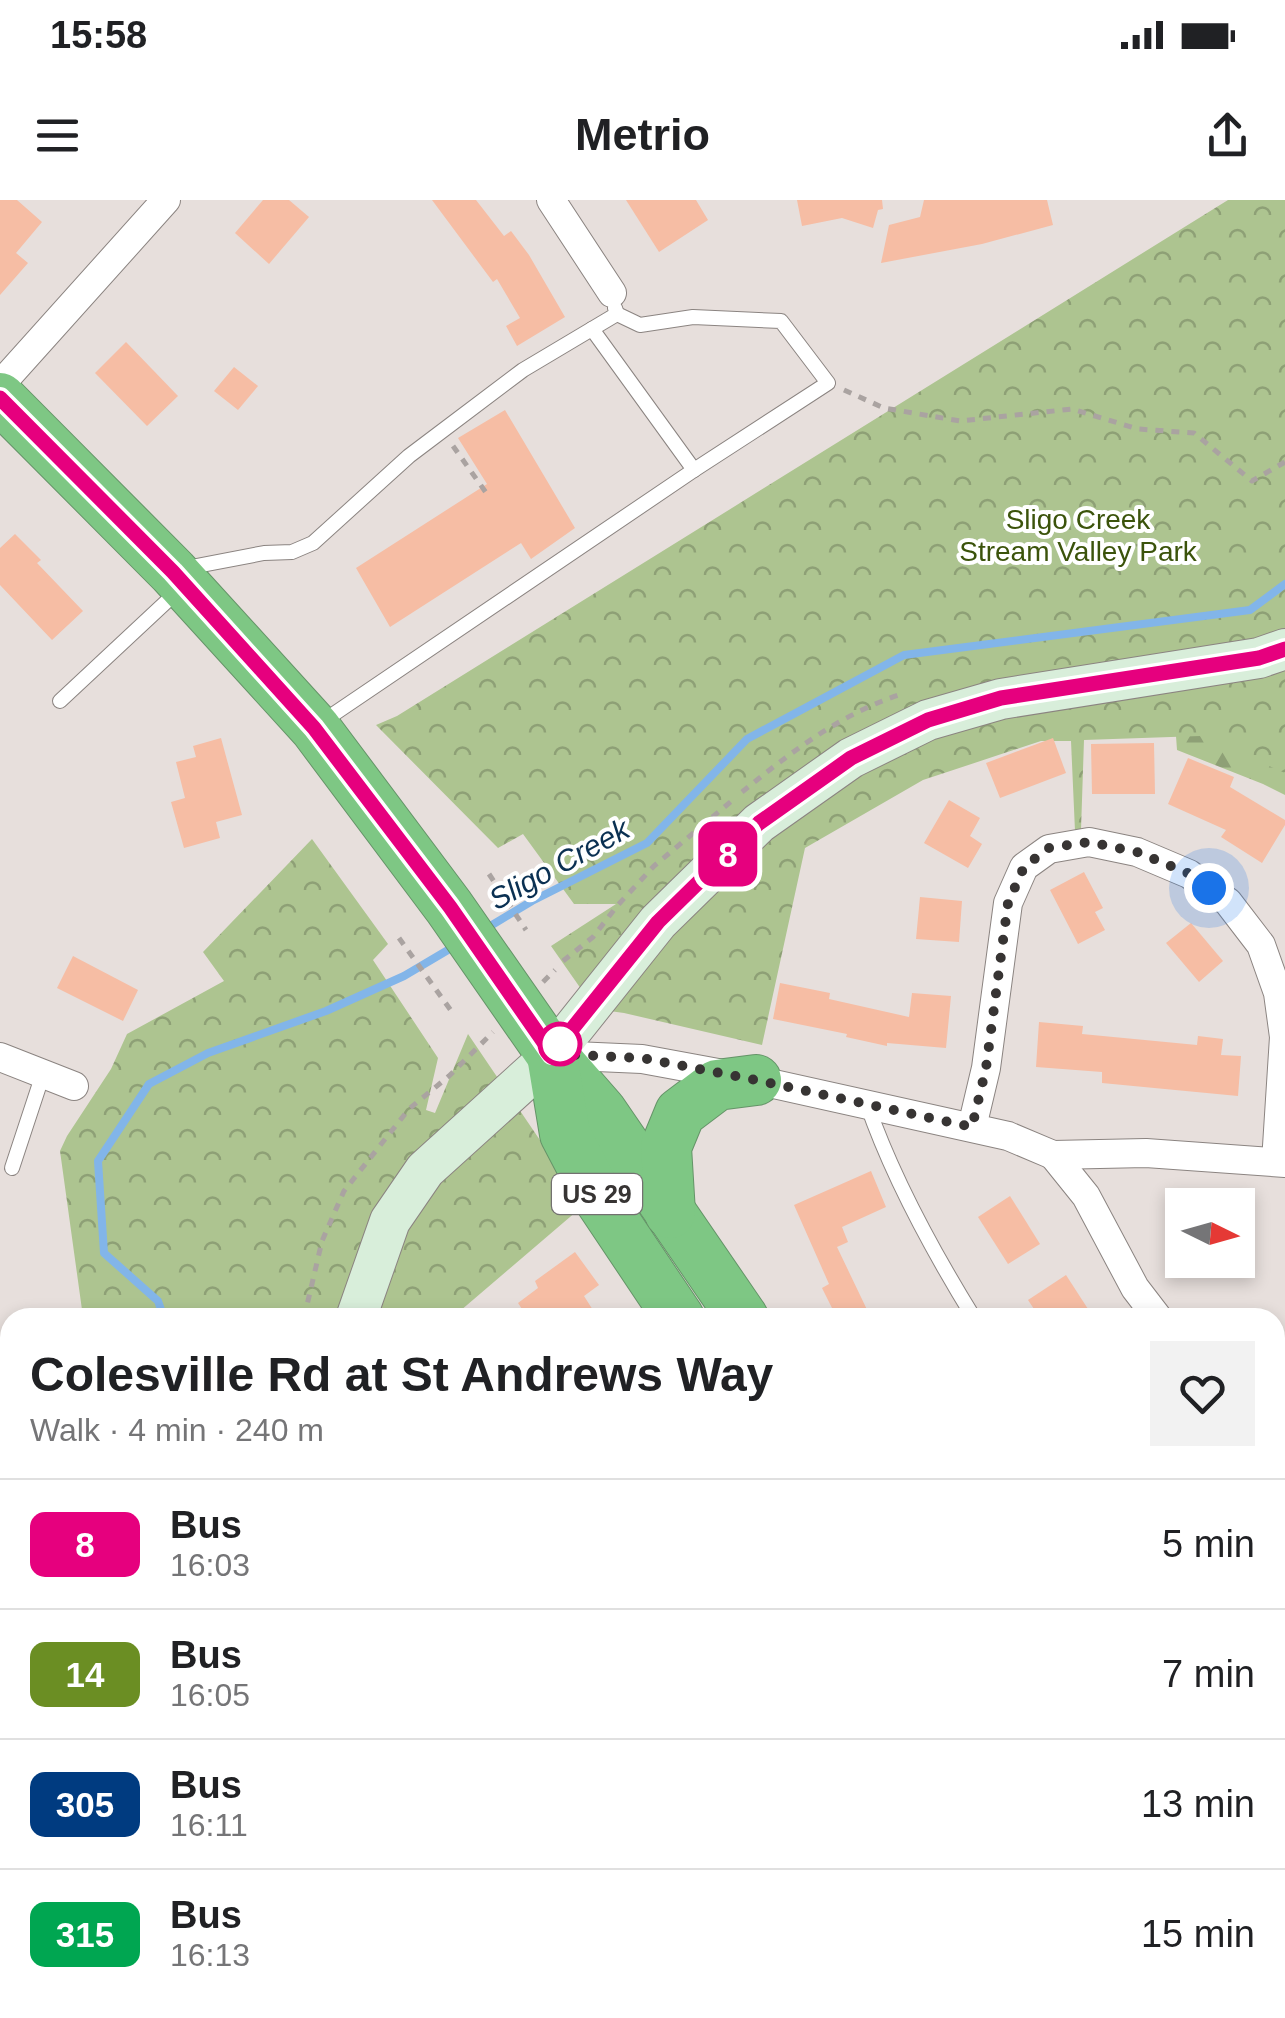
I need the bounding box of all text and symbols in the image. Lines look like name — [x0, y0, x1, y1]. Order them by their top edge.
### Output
text: 15:58 — [50, 14, 147, 56]
icon: menu — [30, 108, 85, 163]
icon: share — [1200, 108, 1255, 163]
text: Metrio — [575, 109, 710, 160]
park label: Sligo Creek Stream Valley Park — [959, 504, 1198, 567]
water label: Sligo Creek — [483, 811, 637, 916]
line badge: 8 — [696, 822, 760, 886]
text: 8 — [718, 835, 738, 874]
your location — [1184, 863, 1234, 913]
unlabelled marker — [539, 1023, 581, 1065]
road number: US 29 — [552, 1174, 642, 1214]
north arrow — [1165, 1188, 1255, 1278]
map controls — [1165, 1188, 1255, 1278]
button: heart — [1150, 1341, 1255, 1446]
text: Colesville Rd at St Andrews Way — [30, 1348, 773, 1401]
text: Walk · 4 min · 240 m — [30, 1412, 324, 1448]
text: Bus — [170, 1504, 242, 1546]
text: 5 min — [1162, 1523, 1255, 1565]
text: 8 — [75, 1525, 95, 1564]
text: 16:03 — [170, 1547, 250, 1583]
text: Bus — [170, 1634, 242, 1676]
text: 7 min — [1162, 1653, 1255, 1695]
text: 14 — [66, 1655, 104, 1694]
text: 16:05 — [170, 1677, 250, 1713]
text: Bus — [170, 1764, 242, 1806]
text: 13 min — [1141, 1783, 1255, 1825]
text: 305 — [56, 1785, 114, 1824]
text: 16:11 — [170, 1807, 248, 1843]
text: Bus — [170, 1894, 242, 1936]
text: 15 min — [1141, 1913, 1255, 1955]
text: 315 — [56, 1915, 114, 1954]
text: 16:13 — [170, 1937, 250, 1973]

